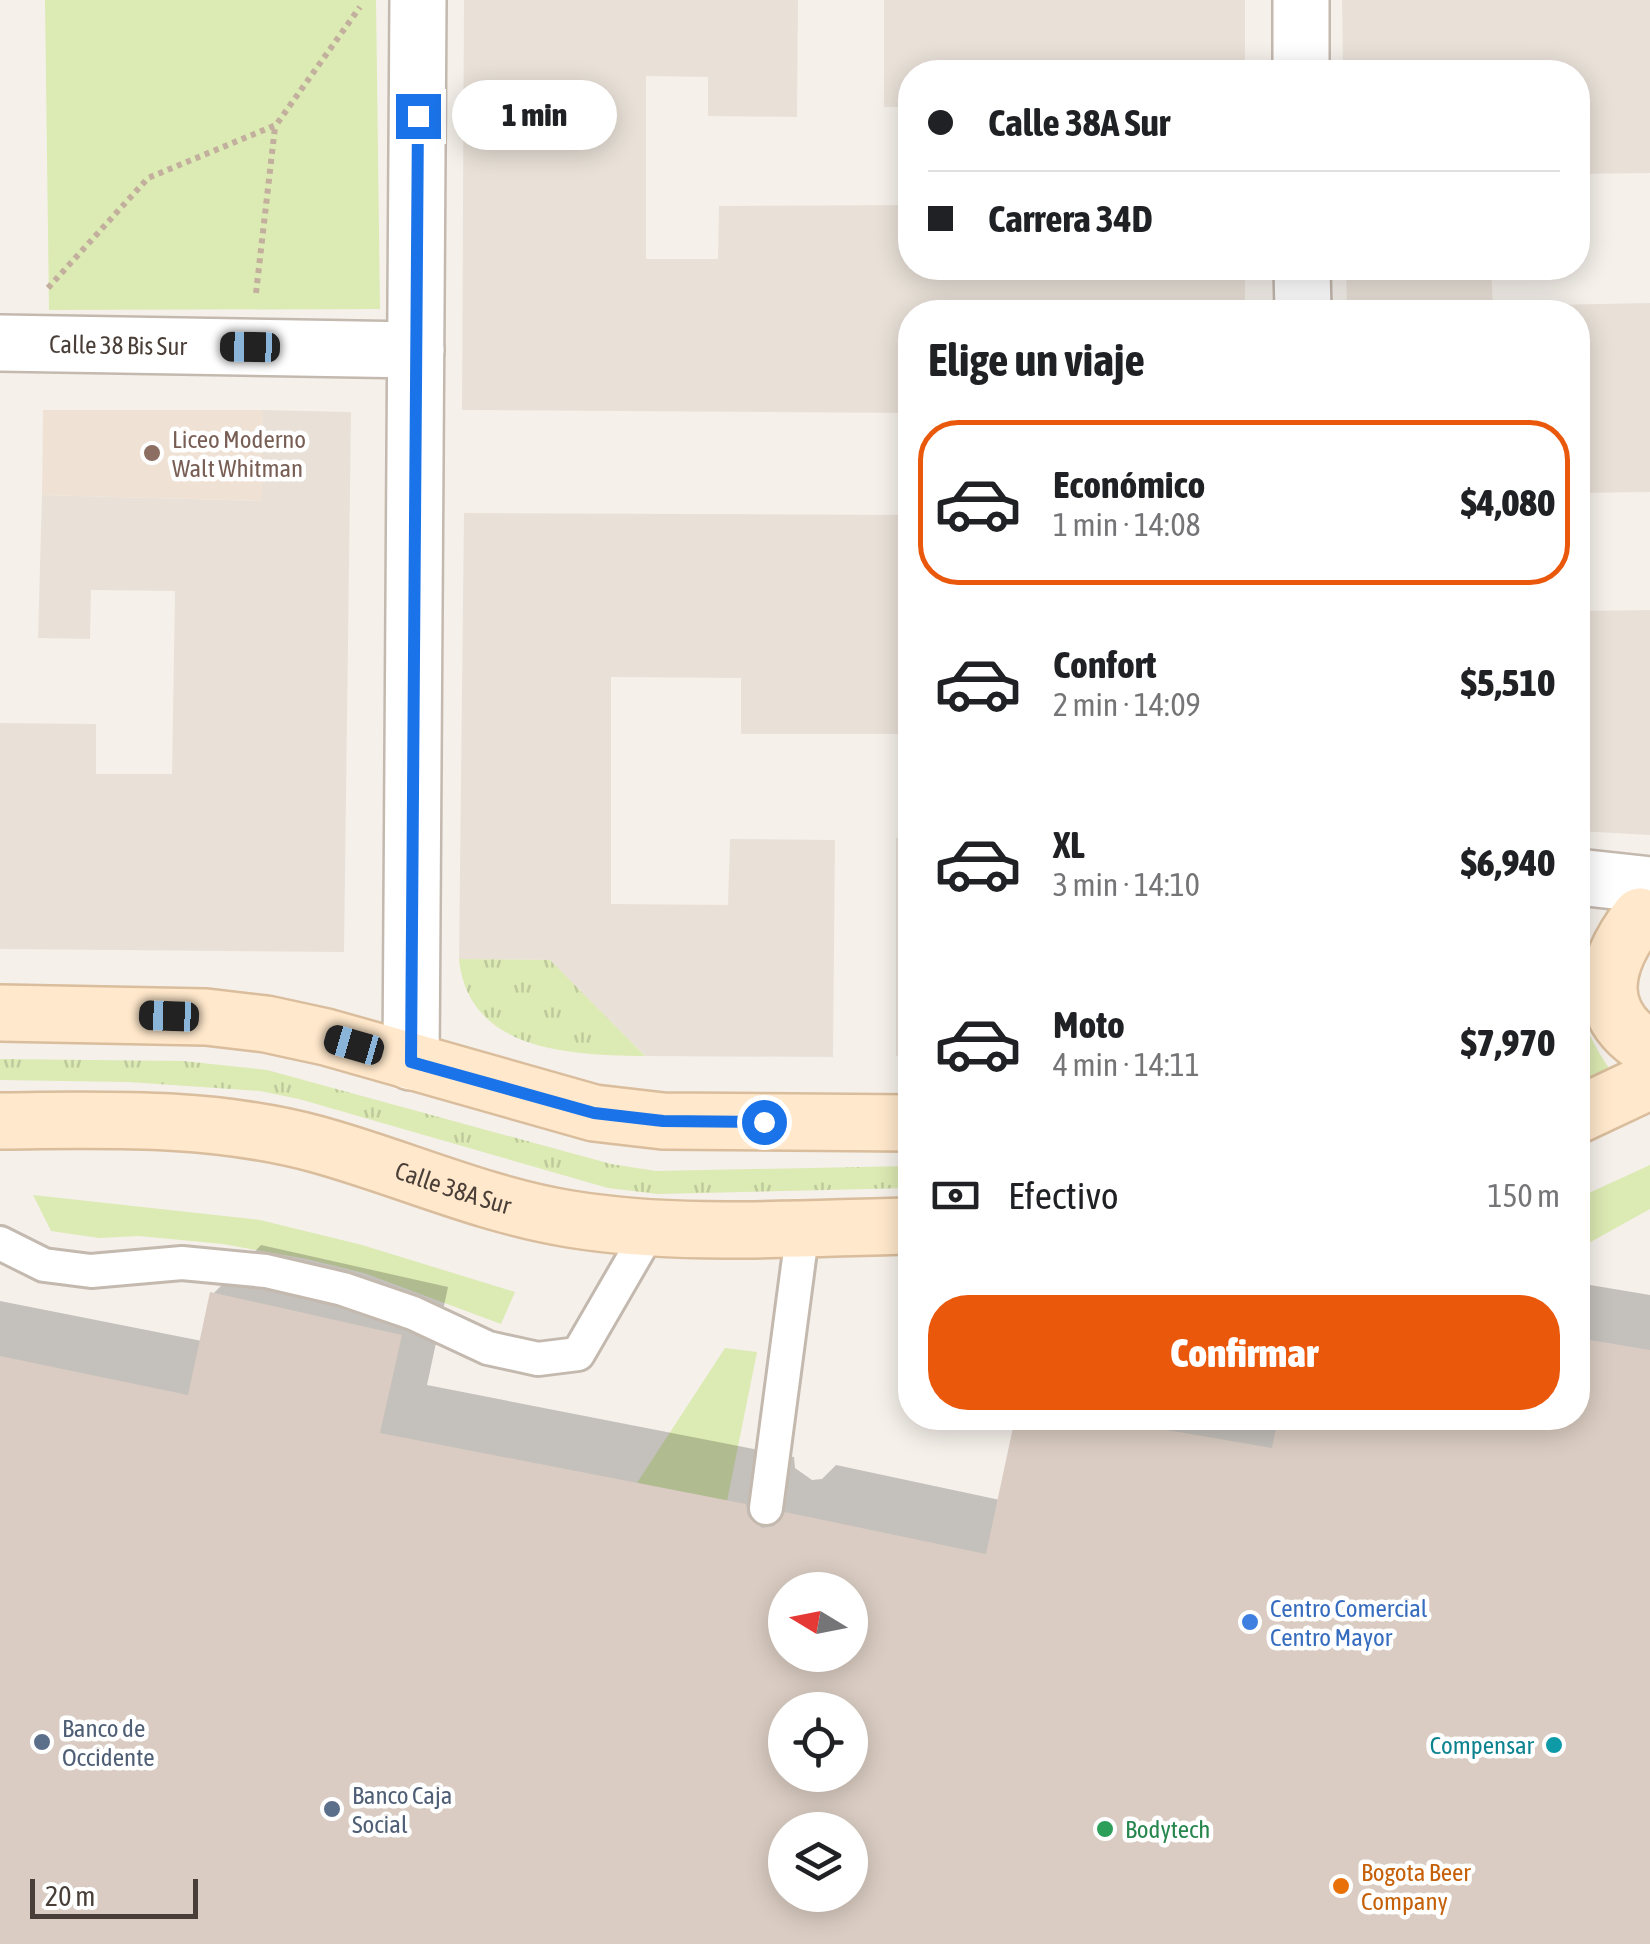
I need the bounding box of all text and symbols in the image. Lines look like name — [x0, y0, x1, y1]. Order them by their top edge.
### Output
callout: 1 min — [453, 81, 618, 151]
route end — [396, 94, 441, 139]
text: 1 min — [502, 96, 567, 133]
text: Calle 38A Sur — [988, 101, 1170, 144]
text: Carrera 34D — [988, 197, 1153, 240]
street label: Calle 38 Bis Sur — [49, 330, 188, 360]
car — [220, 331, 280, 363]
text: Elige un viaje — [928, 334, 1145, 386]
place label: Liceo Moderno Walt Whitman — [172, 425, 306, 482]
marker: Liceo Moderno Walt Whitman — [141, 442, 163, 464]
icon: car — [933, 458, 1023, 548]
text: Económico — [1053, 463, 1205, 506]
text: $4,080 — [1461, 481, 1555, 524]
text: 1 min · 14:08 — [1053, 506, 1200, 543]
icon: car — [933, 638, 1023, 728]
text: Confort — [1053, 643, 1157, 686]
text: $5,510 — [1461, 661, 1555, 704]
text: 2 min · 14:09 — [1053, 686, 1200, 723]
icon: car — [933, 818, 1023, 908]
text: XL — [1053, 823, 1085, 866]
text: $6,940 — [1461, 841, 1555, 884]
text: 3 min · 14:10 — [1053, 866, 1200, 903]
icon: car — [933, 998, 1023, 1088]
car — [138, 1000, 200, 1032]
text: Moto — [1053, 1003, 1125, 1046]
text: $7,970 — [1461, 1021, 1555, 1064]
car — [321, 1022, 387, 1068]
text: 4 min · 14:11 — [1053, 1046, 1200, 1083]
route start — [742, 1100, 787, 1145]
street label: Calle 38A Sur — [392, 1156, 515, 1220]
icon: cash — [928, 1168, 983, 1223]
text: Efectivo — [1008, 1174, 1119, 1217]
text: 150 m — [1487, 1177, 1560, 1214]
button: Confirmar — [928, 1295, 1560, 1410]
north arrow — [768, 1572, 868, 1672]
map controls — [768, 1572, 868, 1912]
place label: Centro Comercial Centro Mayor — [1270, 1594, 1428, 1651]
marker: Centro Comercial Centro Mayor — [1239, 1611, 1261, 1633]
button: locate — [768, 1692, 868, 1792]
place label: Banco de Occidente — [62, 1714, 154, 1771]
marker: Banco de Occidente — [31, 1731, 53, 1753]
place label: Compensar — [1430, 1731, 1535, 1759]
marker: Compensar — [1543, 1734, 1565, 1756]
place label: Banco Caja Social — [352, 1781, 452, 1838]
marker: Banco Caja Social — [321, 1798, 343, 1820]
button: layers — [768, 1812, 868, 1912]
place label: Bodytech — [1125, 1815, 1210, 1843]
marker: Bodytech — [1094, 1818, 1116, 1840]
place label: Bogota Beer Company — [1361, 1858, 1471, 1915]
scale bar — [30, 1874, 198, 1918]
marker: Bogota Beer Company — [1330, 1875, 1352, 1897]
text: 20 m — [45, 1880, 95, 1912]

